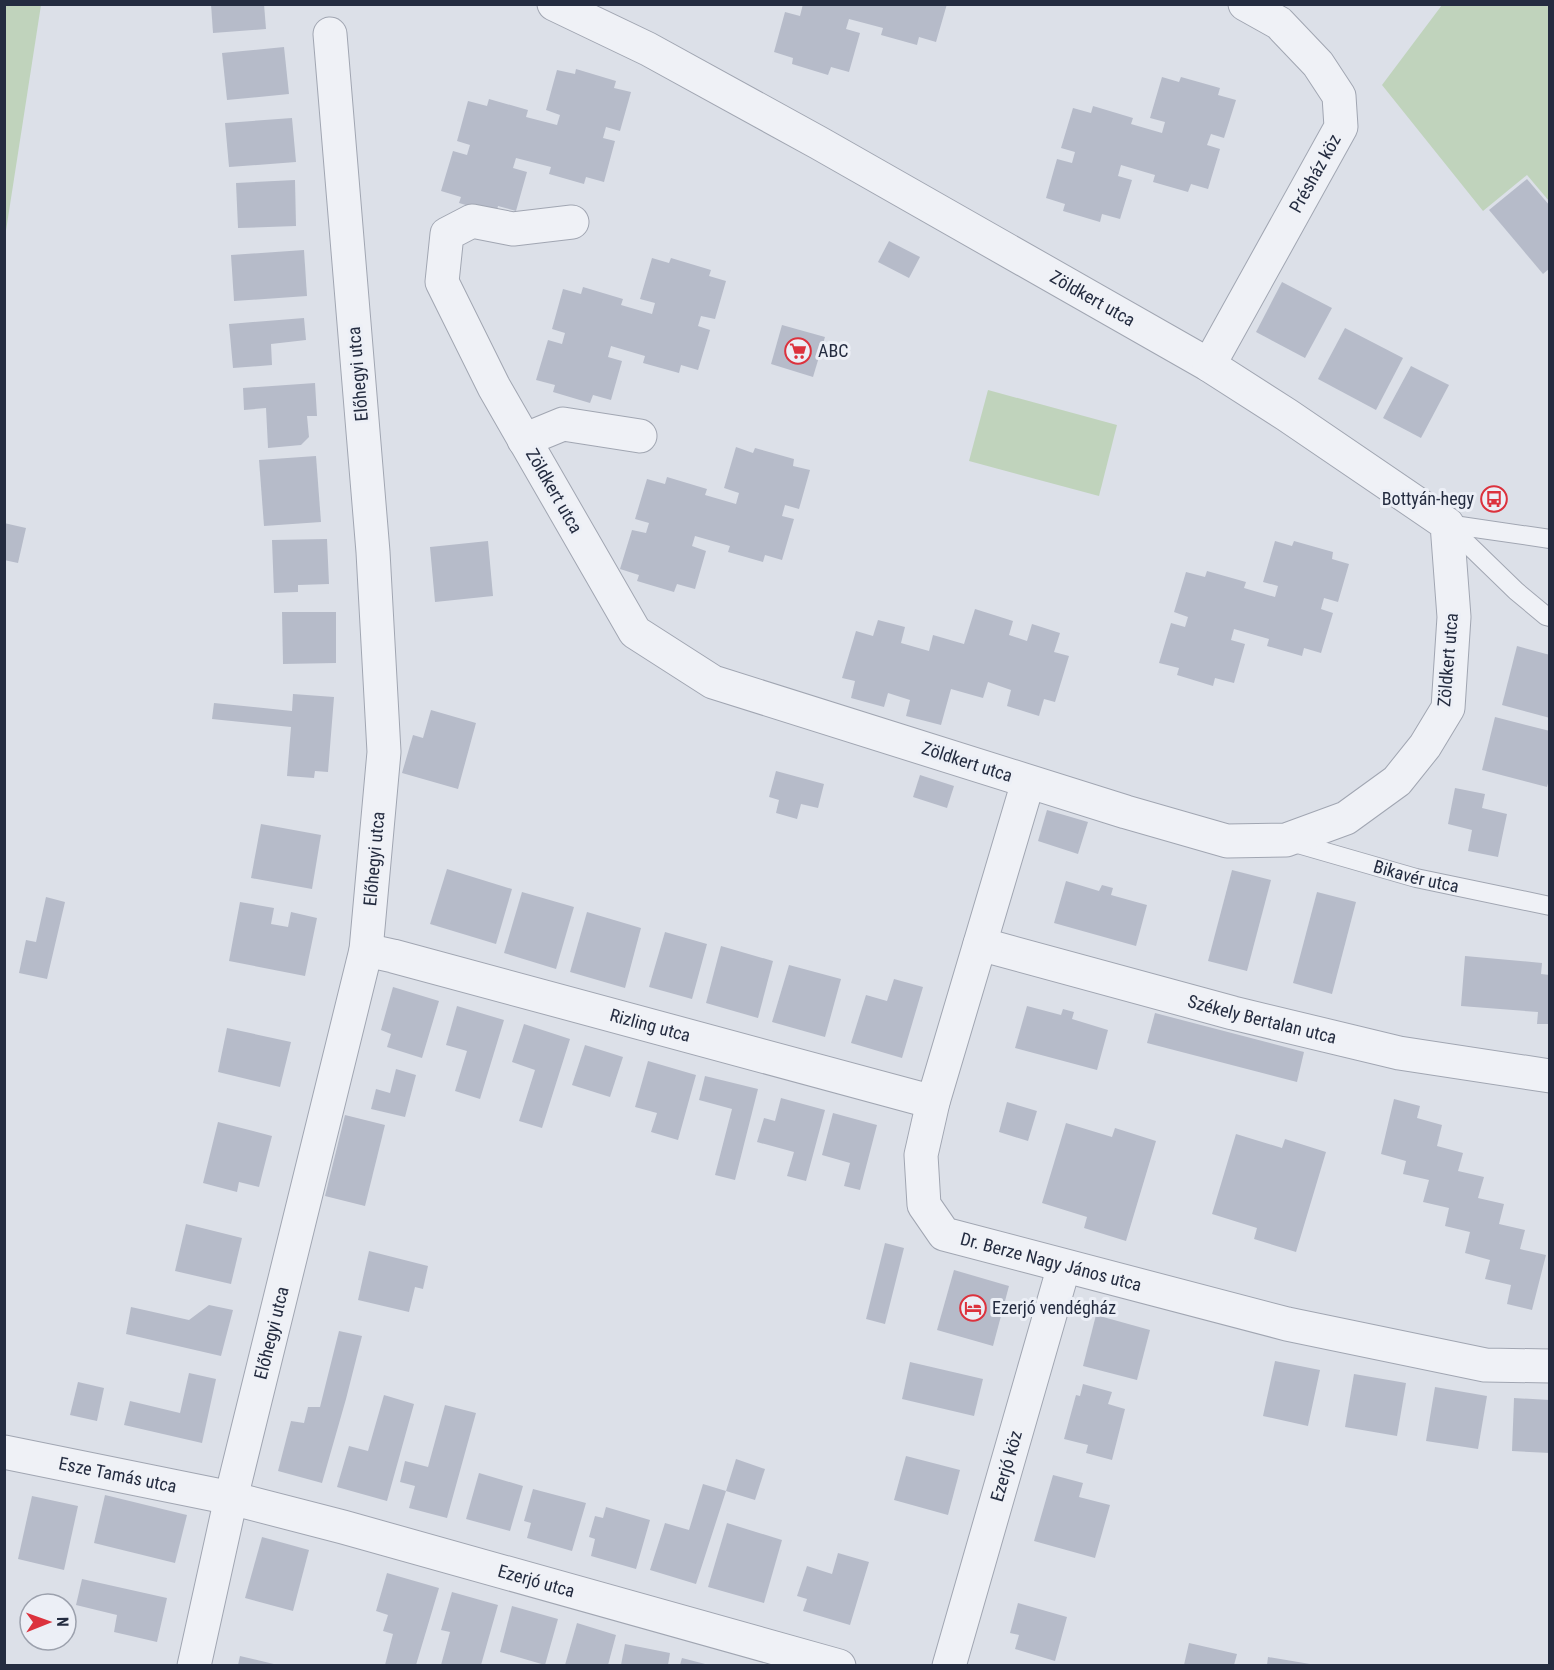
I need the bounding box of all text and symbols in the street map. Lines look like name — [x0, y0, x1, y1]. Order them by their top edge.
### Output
street label: Présház köz — [1285, 130, 1345, 216]
street label: Zöldkert utca — [1047, 266, 1139, 331]
street label: Előhegyi utca — [343, 326, 372, 422]
supermarket icon: ABC — [783, 336, 813, 366]
place label: ABC — [818, 340, 848, 361]
street label: Zöldkert utca — [522, 445, 587, 537]
bus stop icon: Bottyán-hegy — [1479, 484, 1509, 514]
place label: Bottyán-hegy — [1382, 488, 1474, 509]
street label: Zöldkert utca — [1433, 612, 1462, 708]
street label: Zöldkert utca — [919, 737, 1015, 786]
street label: Előhegyi utca — [359, 811, 389, 907]
street label: Bikavér utca — [1371, 855, 1461, 897]
street label: Székely Bertalan utca — [1186, 990, 1339, 1048]
street label: Rizling utca — [608, 1004, 693, 1046]
street label: Dr. Berze Nagy János utca — [958, 1228, 1144, 1295]
street label: Előhegyi utca — [250, 1284, 293, 1381]
hotel icon: Ezerjó vendégház — [958, 1293, 988, 1323]
place label: Ezerjó vendégház — [992, 1297, 1116, 1318]
street label: Ezerjó köz — [986, 1428, 1026, 1504]
street label: Esze Tamás utca — [57, 1452, 179, 1497]
street label: Ezerjó utca — [496, 1560, 577, 1601]
north arrow — [18, 1592, 78, 1652]
text: N — [53, 1617, 72, 1627]

